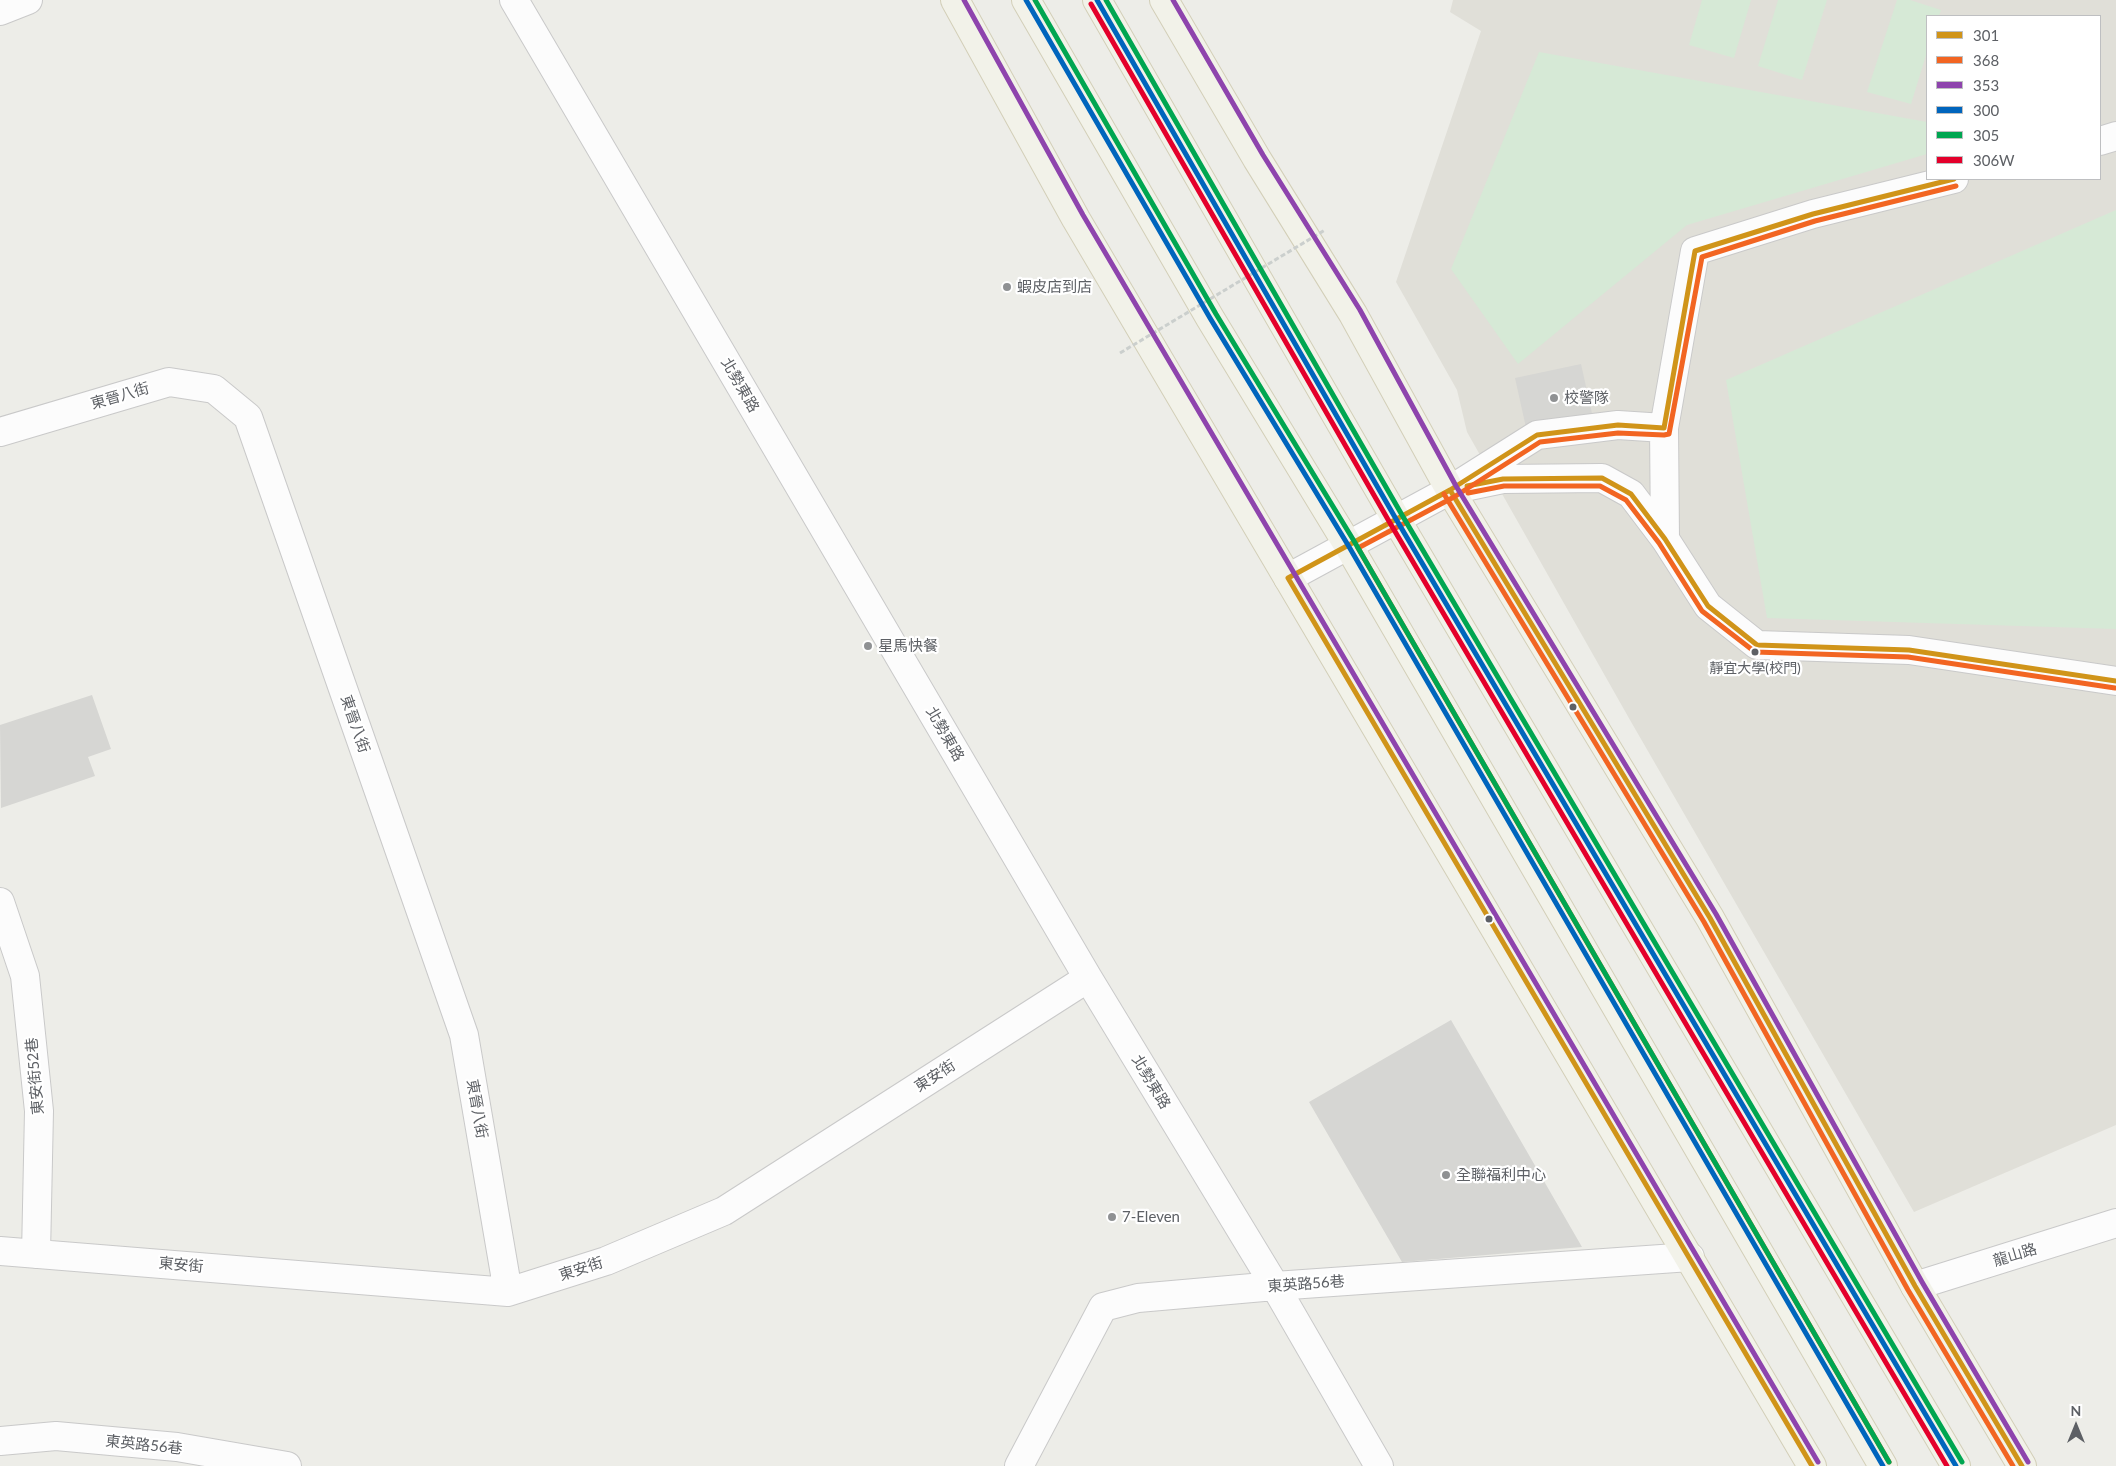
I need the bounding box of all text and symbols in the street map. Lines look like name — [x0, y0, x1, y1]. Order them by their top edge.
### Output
legend — [1926, 15, 2101, 180]
text: 301 — [1973, 26, 1999, 44]
text: 368 — [1973, 51, 1999, 69]
text: 353 — [1973, 76, 1999, 94]
text: 300 — [1973, 101, 1999, 119]
text: 305 — [1973, 126, 1999, 144]
text: 306W — [1973, 151, 2015, 169]
place label: 蝦皮店到店 — [1017, 278, 1092, 296]
marker: 蝦皮店到店 — [1001, 281, 1013, 293]
street label: 北勢東路 — [717, 355, 763, 415]
street label: 東晉八街 — [89, 379, 151, 413]
place label: 校警隊 — [1564, 389, 1609, 407]
marker: 校警隊 — [1548, 392, 1560, 404]
place label: 星馬快餐 — [878, 637, 938, 655]
marker: 星馬快餐 — [862, 640, 874, 652]
marker: 靜宜大學(校門) — [1750, 647, 1760, 657]
place label: 靜宜大學(校門) — [1709, 660, 1801, 676]
street label: 東晉八街 — [337, 693, 373, 755]
unlabelled marker — [1568, 702, 1578, 712]
street label: 北勢東路 — [922, 704, 968, 764]
unlabelled marker — [1484, 914, 1494, 924]
street label: 東安街52巷 — [23, 1037, 47, 1115]
street label: 北勢東路 — [1128, 1052, 1174, 1112]
street label: 東安街 — [911, 1056, 959, 1096]
street label: 東晉八街 — [463, 1078, 491, 1140]
place label: 全聯福利中心 — [1456, 1166, 1546, 1184]
marker: 全聯福利中心 — [1440, 1169, 1452, 1181]
place label: 7-Eleven — [1122, 1208, 1180, 1226]
marker: 7-Eleven — [1106, 1211, 1118, 1223]
street label: 龍山路 — [1991, 1240, 2039, 1270]
street label: 東安街 — [557, 1253, 605, 1285]
street label: 東安街 — [158, 1254, 204, 1276]
street label: 東英路56巷 — [1267, 1272, 1345, 1296]
north arrow — [2051, 1401, 2101, 1451]
text: N — [2071, 1402, 2081, 1419]
street label: 東英路56巷 — [105, 1432, 183, 1458]

